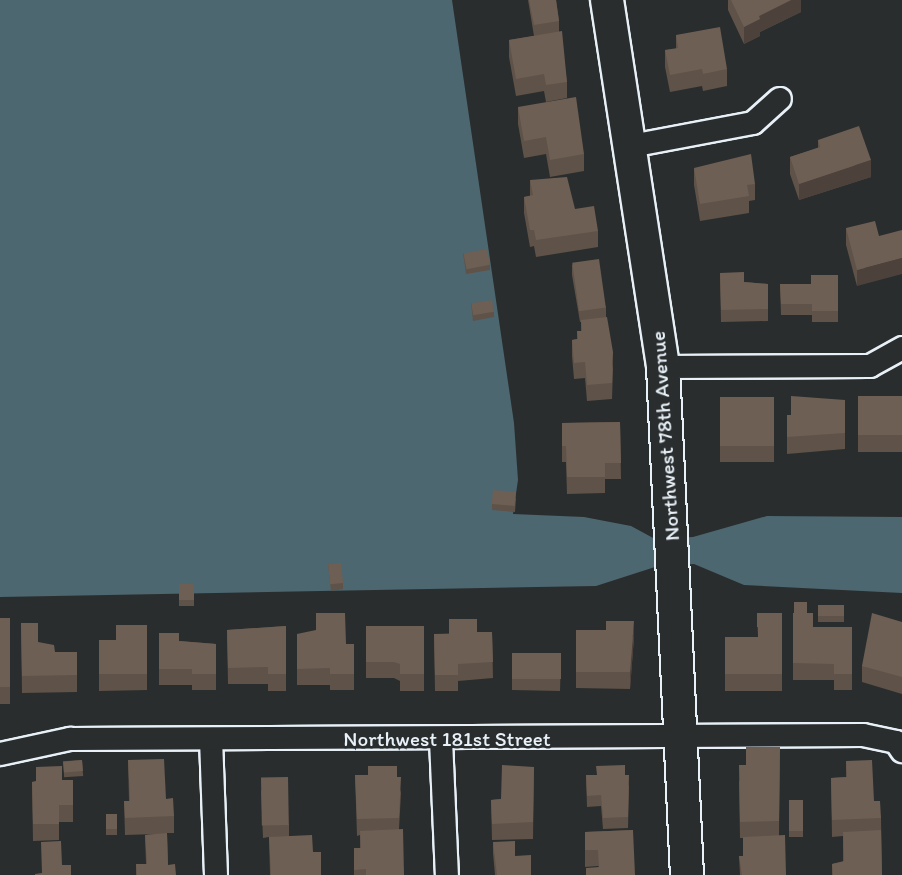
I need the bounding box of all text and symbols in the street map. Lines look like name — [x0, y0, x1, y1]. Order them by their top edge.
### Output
street label: Northwest 78th Avenue — [645, 331, 685, 541]
street label: Northwest 181st Street — [344, 726, 550, 752]

